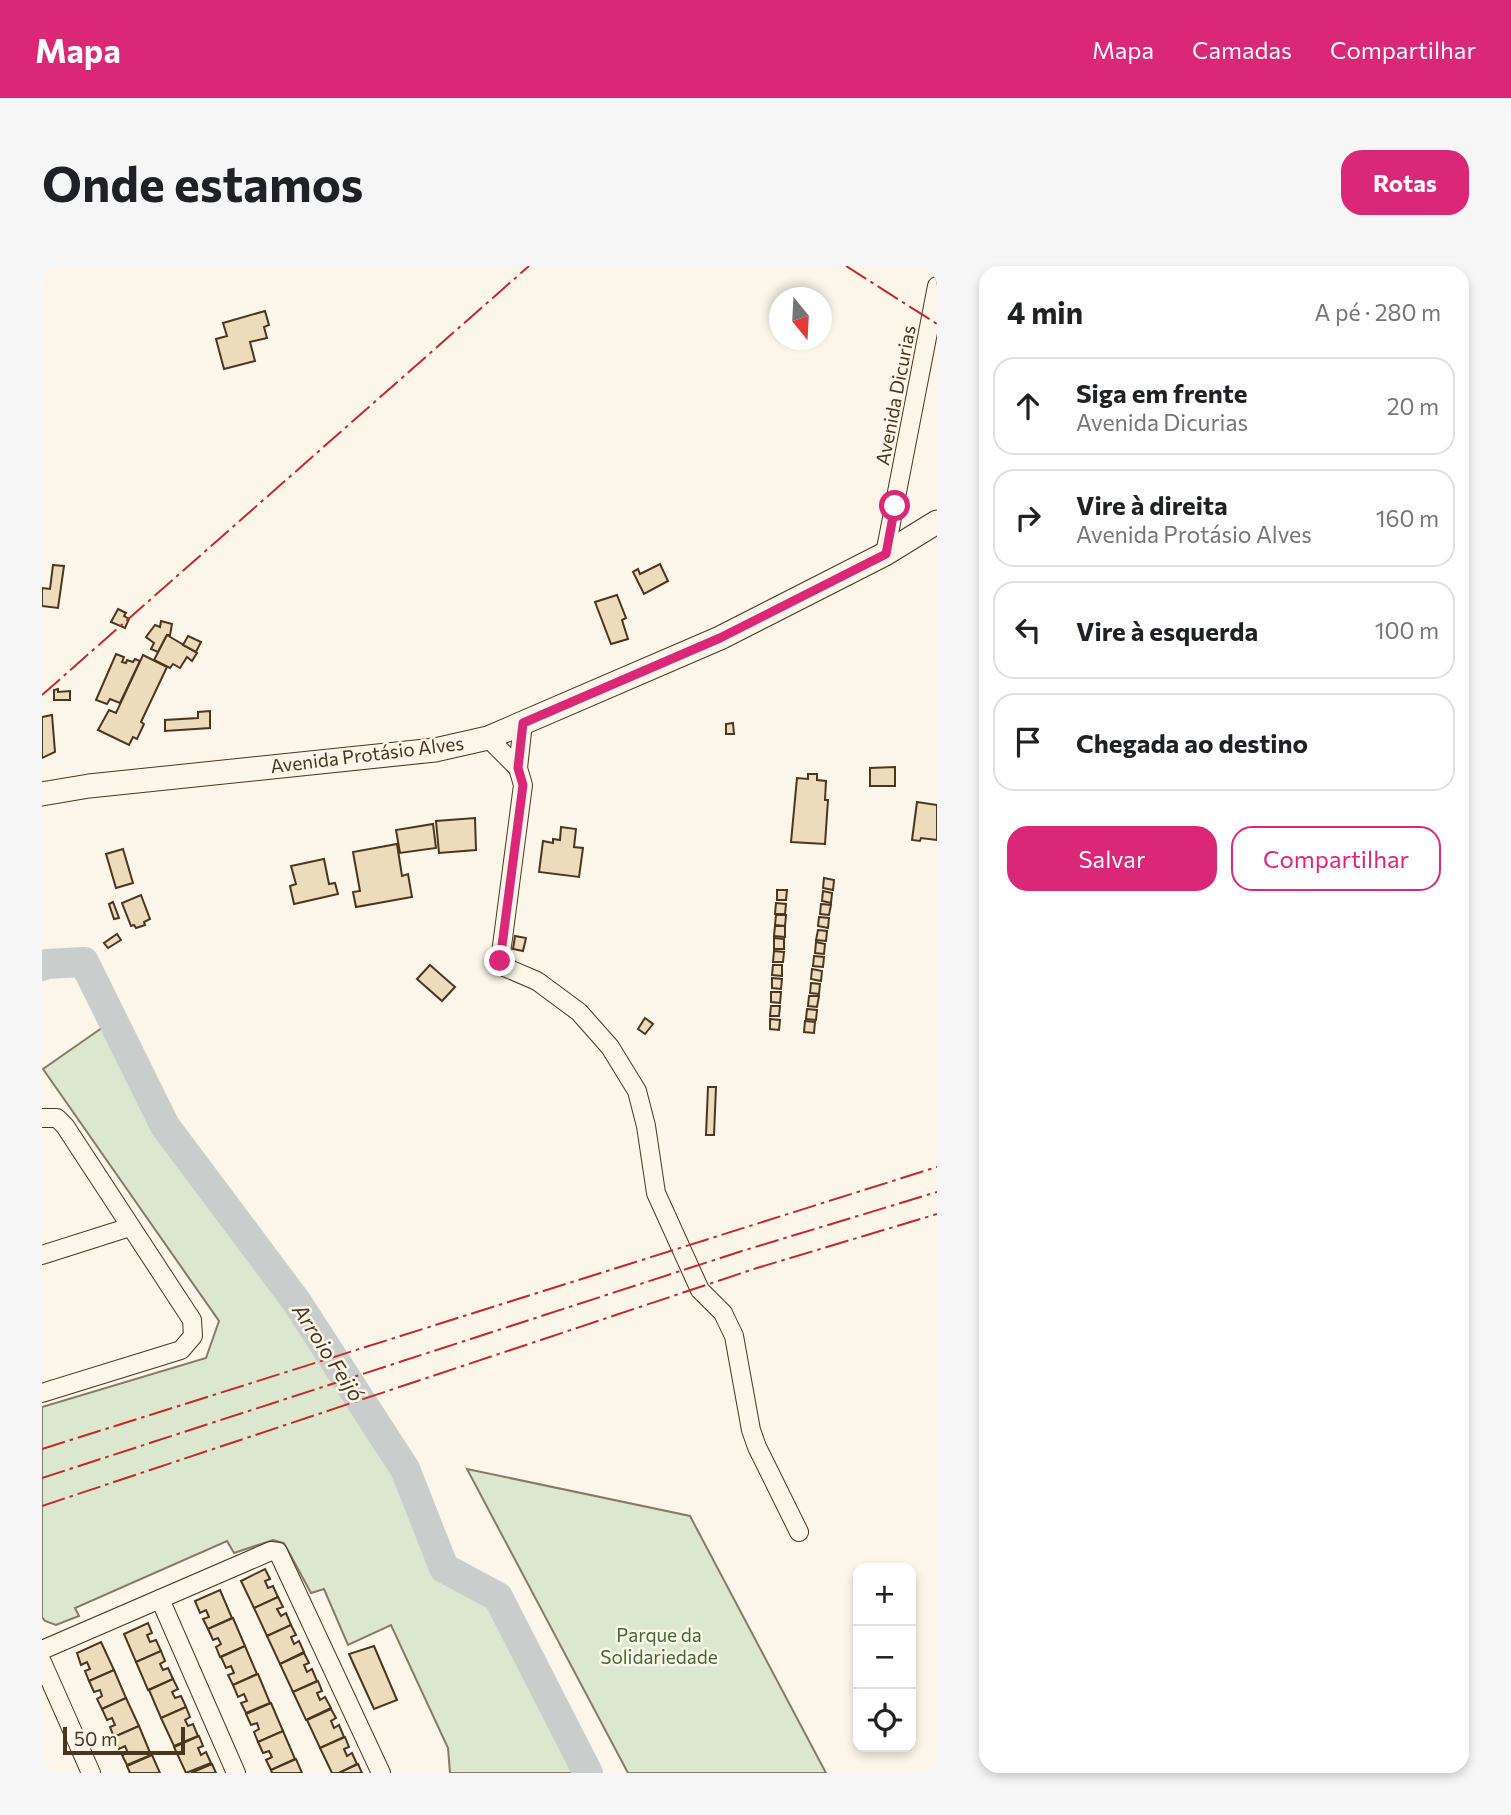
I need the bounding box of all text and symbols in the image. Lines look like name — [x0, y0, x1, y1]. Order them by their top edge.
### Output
text: Mapa — [35, 29, 121, 70]
text: Mapa — [1092, 35, 1154, 64]
text: Camadas — [1192, 35, 1292, 64]
text: Compartilhar — [1330, 35, 1476, 64]
button: Rotas — [1341, 150, 1469, 215]
text: Onde estamos — [42, 152, 363, 212]
north arrow — [769, 287, 832, 350]
text: 4 min — [1007, 293, 1083, 330]
text: A pé · 280 m — [1315, 298, 1441, 326]
street label: Avenida Dicurias — [870, 323, 920, 467]
text: Siga em frente — [1076, 377, 1247, 408]
icon: ahead — [1009, 387, 1047, 425]
text: 20 m — [1387, 392, 1439, 420]
text: Avenida Dicurias — [1076, 408, 1248, 436]
text: Vire à direita — [1076, 489, 1228, 520]
route start — [879, 490, 910, 521]
icon: right — [1009, 499, 1047, 537]
text: 160 m — [1376, 504, 1439, 532]
text: Avenida Protásio Alves — [1076, 520, 1312, 548]
icon: left — [1009, 611, 1047, 649]
text: Vire à esquerda — [1076, 615, 1258, 646]
text: 100 m — [1375, 616, 1439, 644]
icon: arrive — [1009, 723, 1047, 761]
text: Chegada ao destino — [1076, 727, 1308, 758]
street label: Avenida Protásio Alves — [269, 731, 465, 777]
button: Salvar — [1007, 826, 1217, 891]
button: Compartilhar — [1231, 826, 1441, 891]
route end — [484, 945, 515, 976]
water label: Arroio Feijó — [288, 1298, 370, 1406]
map controls — [853, 1563, 916, 1752]
button: + — [853, 1563, 916, 1626]
park label: Parque da Solidariedade — [600, 1623, 718, 1668]
button: − — [853, 1626, 916, 1689]
button: locate — [853, 1689, 916, 1752]
scale bar — [63, 1724, 186, 1756]
text: 50 m — [74, 1727, 118, 1750]

